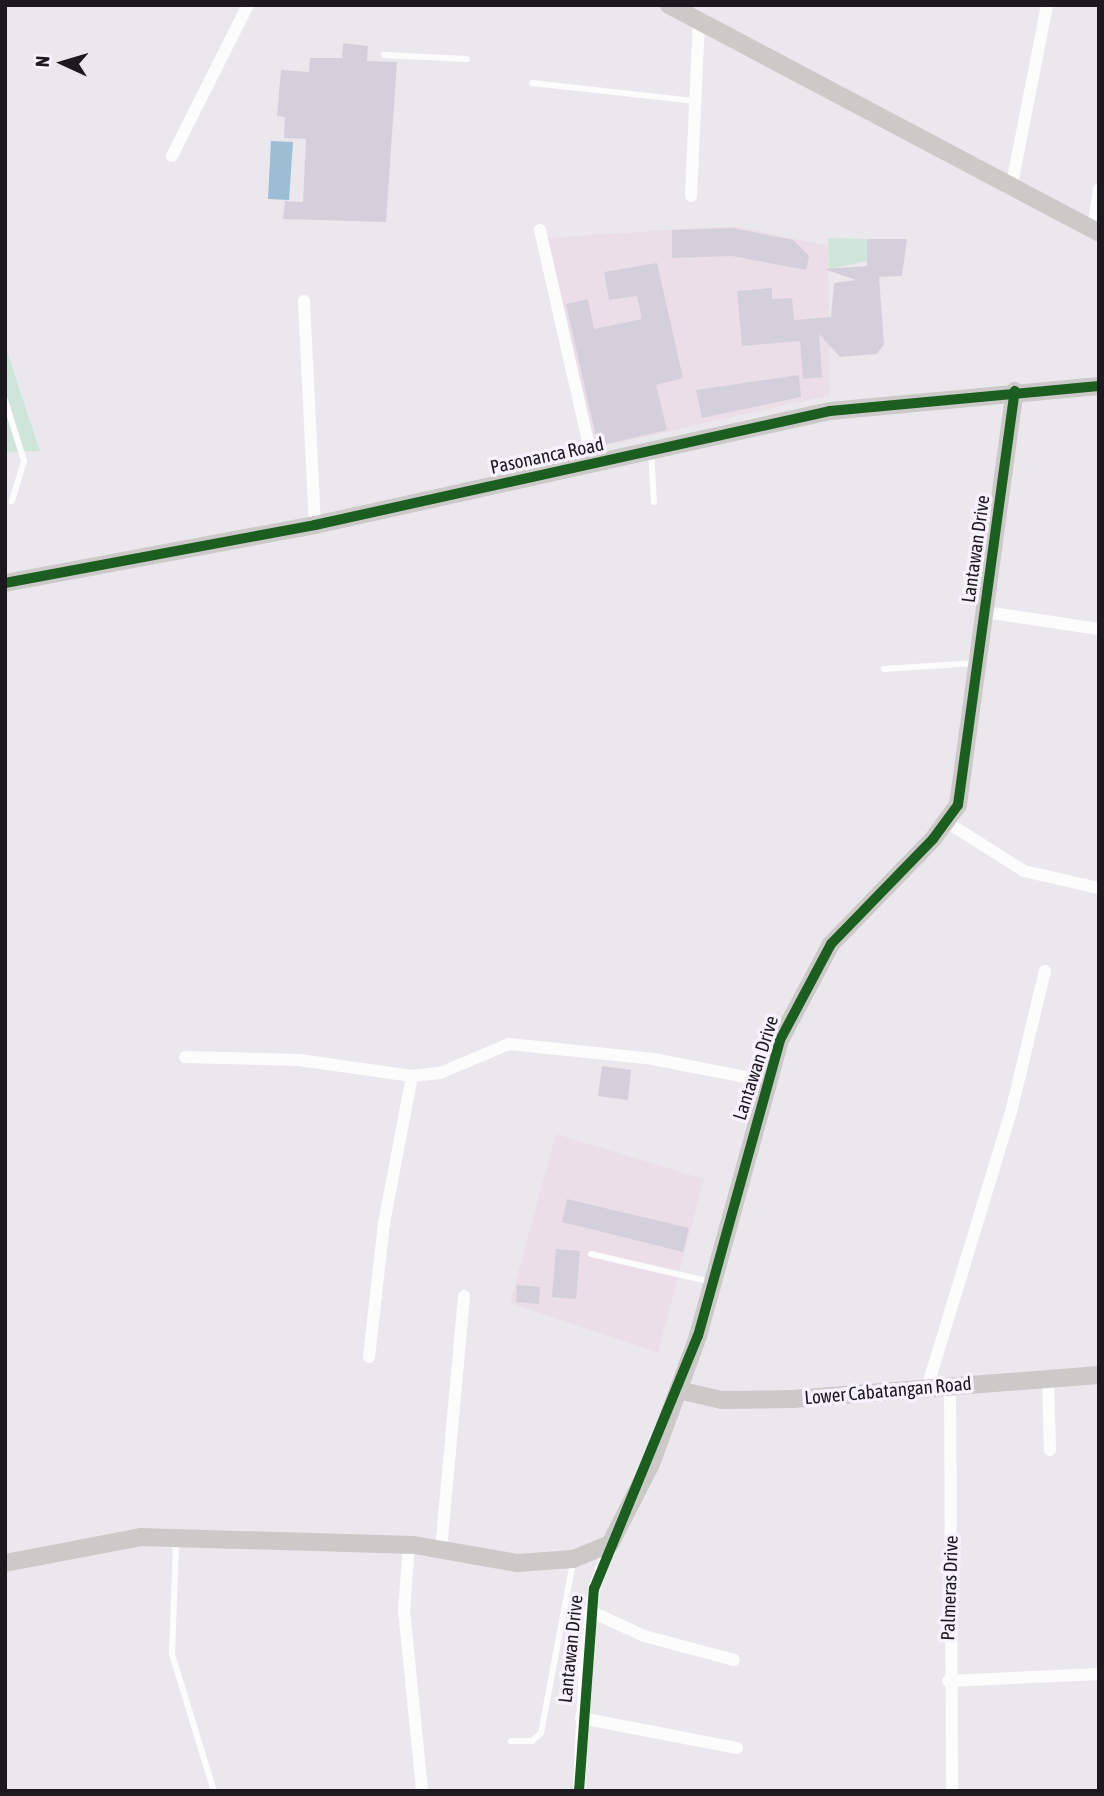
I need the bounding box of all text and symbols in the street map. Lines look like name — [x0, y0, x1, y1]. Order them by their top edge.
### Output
north arrow — [28, 28, 98, 98]
text: N — [31, 55, 53, 68]
street label: Pasonanca Road — [488, 433, 606, 479]
street label: Lantawan Drive — [957, 494, 995, 604]
street label: Lantawan Drive — [728, 1013, 784, 1123]
street label: Lower Cabatangan Road — [804, 1372, 972, 1410]
street label: Palmeras Drive — [937, 1535, 963, 1641]
street label: Lantawan Drive — [554, 1594, 588, 1704]

